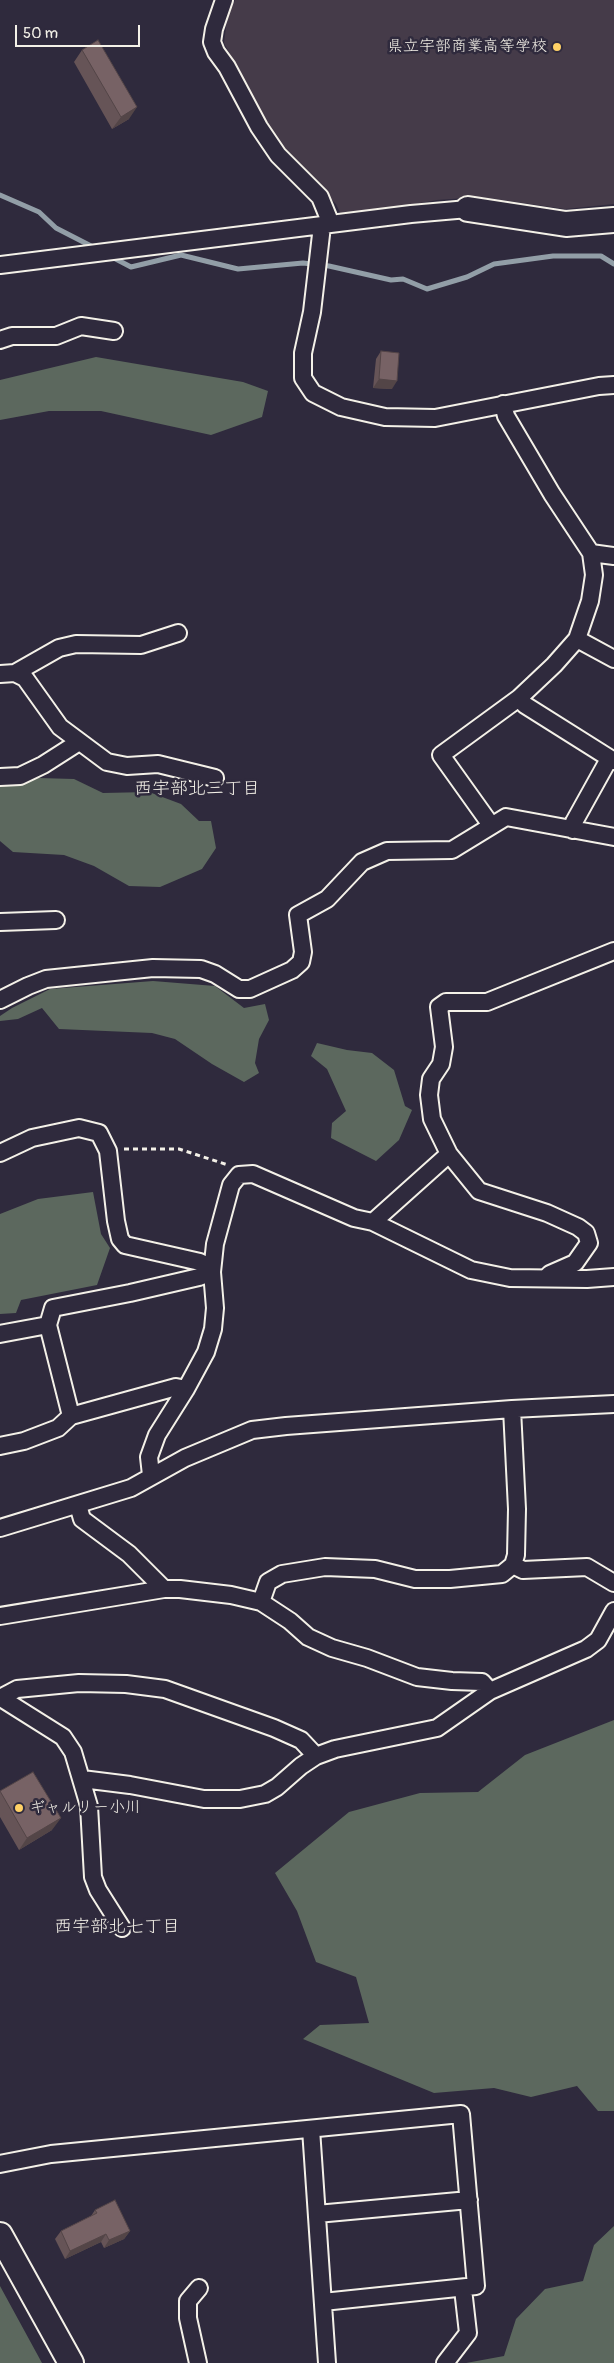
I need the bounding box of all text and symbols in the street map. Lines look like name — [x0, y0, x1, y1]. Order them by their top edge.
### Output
scale bar — [18, 15, 142, 47]
text: 50 m — [23, 24, 58, 43]
place label: 県立宇部商業高等学校 — [387, 37, 547, 57]
marker: 県立宇部商業高等学校 — [551, 41, 563, 53]
district label: 西宇部北三丁目 — [134, 778, 260, 800]
place label: ギャルリー小川 — [29, 1798, 141, 1818]
marker: ギャルリー小川 — [13, 1802, 25, 1814]
district label: 西宇部北七丁目 — [54, 1916, 180, 1938]

